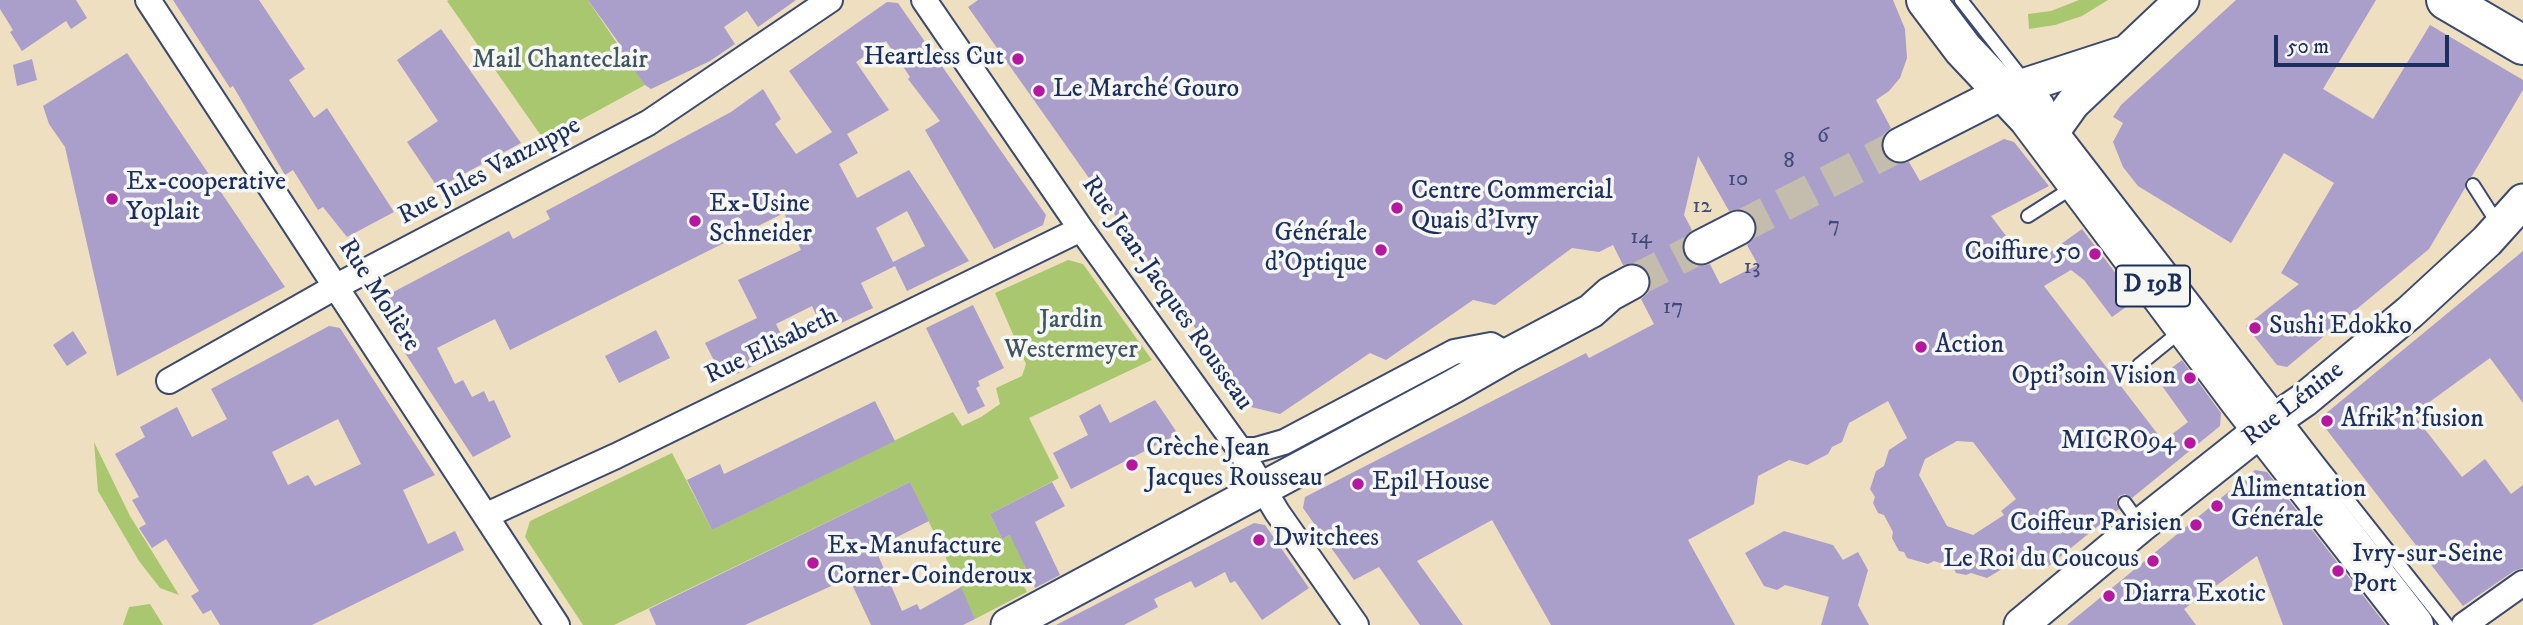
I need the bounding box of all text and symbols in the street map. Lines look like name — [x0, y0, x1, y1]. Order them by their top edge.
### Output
scale bar — [2278, 21, 2453, 65]
text: 50 m — [2287, 34, 2329, 60]
place label: Heartless Cut — [863, 43, 1004, 75]
park label: Mail Chanteclair — [472, 46, 648, 78]
marker: Heartless Cut — [1010, 51, 1026, 67]
place label: Le Marché Gouro — [1053, 75, 1239, 107]
marker: Le Marché Gouro — [1031, 83, 1047, 99]
street label: Rue Jules Vanzuppe — [394, 111, 586, 233]
house number: 6 — [1817, 123, 1829, 151]
house number: 8 — [1783, 148, 1795, 176]
house number: 10 — [1728, 166, 1748, 194]
place label: Ex-cooperative Yoplait — [126, 168, 286, 230]
street label: Rue Jean-Jacques Rousseau — [1073, 171, 1259, 417]
place label: Centre Commercial Quais d'Ivry — [1411, 177, 1613, 238]
place label: Ex-Usine Schneider — [709, 190, 812, 252]
marker: Ex-cooperative Yoplait — [104, 191, 120, 207]
house number: 12 — [1692, 193, 1712, 221]
marker: Centre Commercial Quais d'Ivry — [1389, 200, 1405, 216]
house number: 7 — [1828, 212, 1840, 240]
marker: Ex-Usine Schneider — [687, 213, 703, 229]
place label: Générale d'Optique — [1265, 219, 1367, 280]
house number: 14 — [1630, 224, 1652, 252]
street label: Rue Molière — [330, 234, 426, 358]
place label: Coiffure 50 — [1964, 238, 2081, 270]
marker: Générale d'Optique — [1373, 242, 1389, 258]
marker: Coiffure 50 — [2087, 246, 2103, 262]
house number: 13 — [1743, 254, 1761, 282]
road number: D 19B — [2116, 265, 2190, 306]
house number: 17 — [1663, 294, 1683, 322]
street label: Rue Elisabeth — [701, 301, 843, 393]
park label: Jardin Westermeyer — [1004, 306, 1138, 368]
place label: Sushi Edokko — [2269, 312, 2412, 344]
marker: Sushi Edokko — [2247, 320, 2263, 336]
place label: Action — [1935, 331, 2004, 363]
marker: Action — [1913, 339, 1929, 355]
street label: Rue Lénine — [2237, 356, 2351, 454]
place label: Opti'soin Vision — [2011, 362, 2176, 394]
marker: Opti'soin Vision — [2182, 370, 2198, 386]
place label: Afrik'n'fusion — [2341, 405, 2484, 437]
marker: Afrik'n'fusion — [2319, 413, 2335, 429]
place label: MICRO94 — [2061, 427, 2176, 459]
place label: Crèche Jean Jacques Rousseau — [1146, 434, 1323, 496]
marker: MICRO94 — [2182, 435, 2198, 451]
marker: Crèche Jean Jacques Rousseau — [1124, 457, 1140, 473]
place label: Epil House — [1372, 468, 1490, 500]
place label: Alimentation Générale — [2231, 475, 2366, 536]
marker: Epil House — [1350, 476, 1366, 492]
marker: Alimentation Générale — [2209, 498, 2225, 514]
place label: Coiffeur Parisien — [2010, 509, 2182, 541]
marker: Coiffeur Parisien — [2188, 517, 2204, 533]
place label: Dwitchees — [1273, 524, 1379, 556]
place label: Ex-Manufacture Corner-Coinderoux — [827, 532, 1033, 594]
marker: Dwitchees — [1251, 532, 1267, 548]
place label: Ivry-sur-Seine Port — [2352, 540, 2503, 602]
place label: Le Roi du Coucous — [1943, 545, 2139, 577]
marker: Le Roi du Coucous — [2145, 553, 2161, 569]
marker: Ex-Manufacture Corner-Coinderoux — [805, 555, 821, 571]
marker: Ivry-sur-Seine Port — [2330, 563, 2346, 579]
place label: Diarra Exotic — [2123, 580, 2266, 612]
marker: Diarra Exotic — [2101, 588, 2117, 604]

